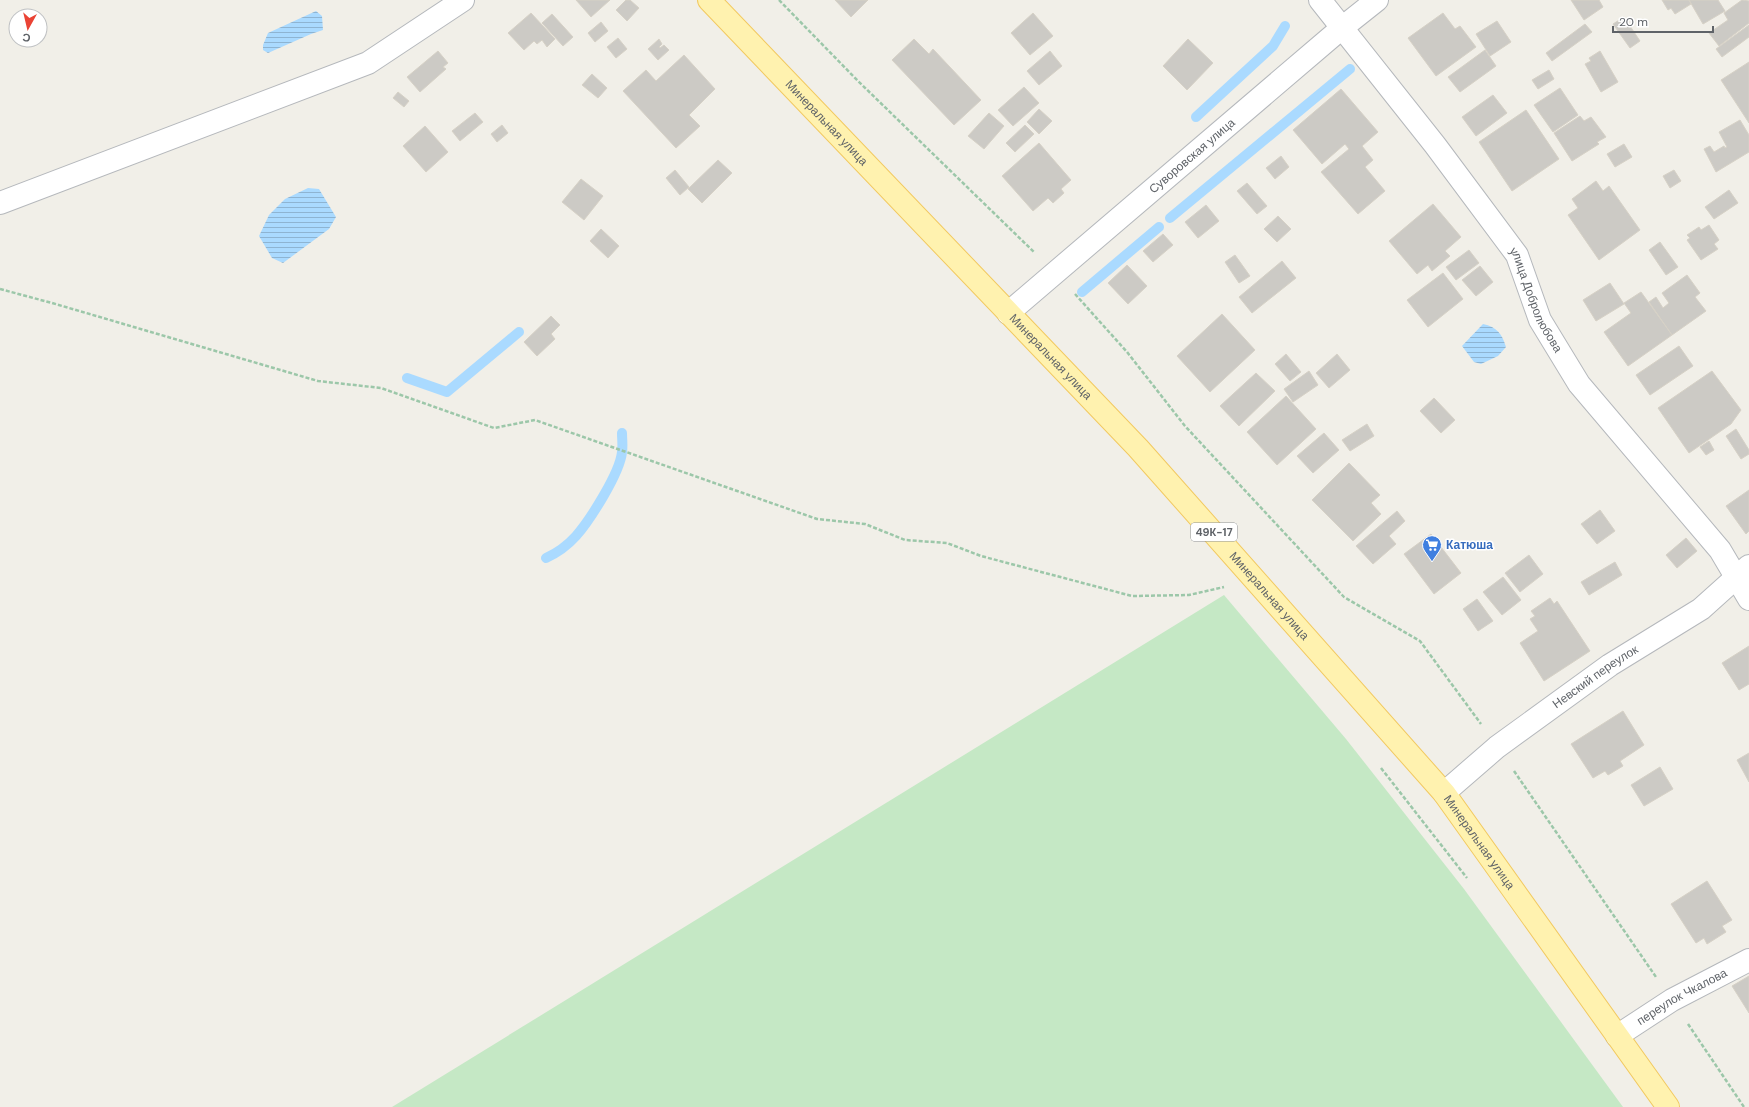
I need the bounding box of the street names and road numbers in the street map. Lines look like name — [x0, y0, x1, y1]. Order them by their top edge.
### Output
street label: Минеральная улица — [782, 77, 872, 169]
street label: Суворовская улица — [1146, 114, 1239, 197]
street label: улица Добролюбова — [1506, 244, 1566, 356]
street label: Минеральная улица — [1006, 311, 1096, 403]
road number: 49К-17 — [1191, 523, 1237, 541]
street label: Минеральная улица — [1226, 548, 1313, 644]
street label: Невский переулок — [1549, 641, 1642, 712]
street label: Минеральная улица — [1440, 792, 1519, 893]
street label: переулок Чкалова — [1634, 965, 1730, 1029]

